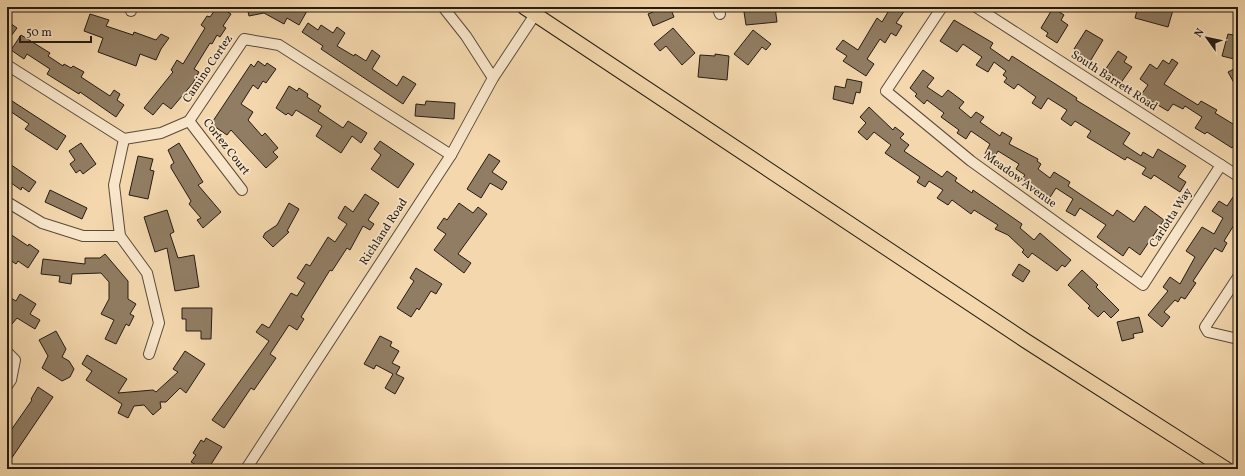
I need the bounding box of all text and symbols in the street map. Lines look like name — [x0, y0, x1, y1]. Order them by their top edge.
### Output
scale bar — [20, 18, 91, 44]
north arrow — [1187, 18, 1227, 58]
text: 50 m — [26, 25, 52, 41]
text: N — [1191, 26, 1208, 41]
street label: Camino Cortez — [179, 32, 237, 106]
street label: South Barrett Road — [1067, 47, 1161, 115]
street label: Cortez Court — [199, 115, 253, 179]
street label: Meadow Avenue — [980, 148, 1060, 212]
street label: Carlotta Way — [1146, 185, 1197, 251]
street label: Richland Road — [356, 195, 412, 269]

